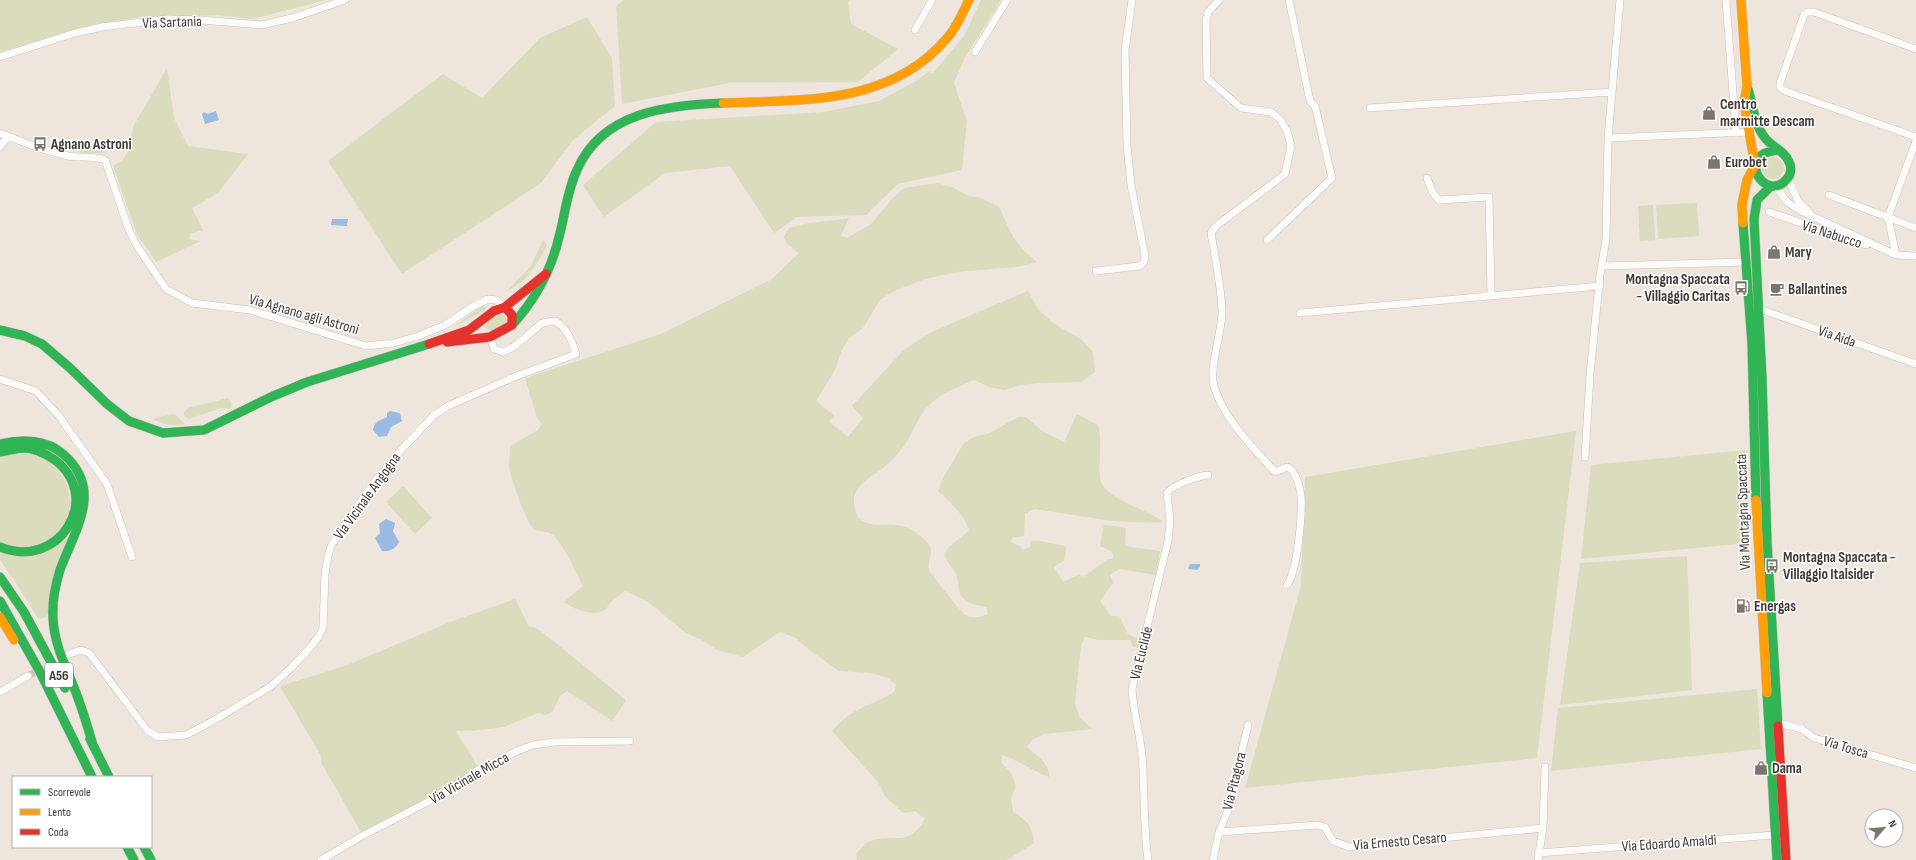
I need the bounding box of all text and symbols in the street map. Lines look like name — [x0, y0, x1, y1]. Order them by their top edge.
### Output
street label: Via Sartania — [142, 12, 202, 33]
place label: Centro marmitte Descam — [1720, 95, 1815, 131]
shop icon: Centro marmitte Descam — [1701, 105, 1717, 121]
place label: Agnano Astroni — [50, 135, 132, 154]
bus stop icon: Agnano Astroni — [32, 136, 48, 152]
place label: Eurobet — [1725, 153, 1767, 172]
shop icon: Eurobet — [1706, 154, 1722, 170]
street label: Via Nabucco — [1800, 216, 1864, 253]
place label: Mary — [1785, 243, 1812, 262]
shop icon: Mary — [1766, 244, 1782, 260]
place label: Montagna Spaccata - Villaggio Caritas — [1626, 270, 1730, 306]
bus stop icon: Montagna Spaccata - Villaggio Caritas — [1733, 280, 1749, 296]
place label: Ballantines — [1788, 280, 1847, 299]
cafe icon: Ballantines — [1769, 281, 1785, 297]
street label: Via Agnano agli Astroni — [247, 290, 361, 339]
street label: Via Aida — [1815, 321, 1859, 352]
street label: Via Vicinale Angogna — [329, 449, 405, 543]
street label: Via Montagna Spaccata — [1732, 453, 1755, 570]
place label: Montagna Spaccata - Villaggio Italsider — [1783, 548, 1896, 584]
bus stop icon: Montagna Spaccata - Villaggio Italsider — [1764, 558, 1780, 574]
place label: Energas — [1754, 597, 1796, 616]
fuel station icon: Energas — [1735, 598, 1751, 614]
street label: Via Euclide — [1126, 624, 1157, 682]
road number: A56 — [45, 663, 73, 687]
street label: Via Tosca — [1821, 732, 1871, 763]
street label: Via Vicinale Micca — [426, 748, 513, 809]
street label: Via Pitagora — [1218, 750, 1251, 812]
place label: Dama — [1772, 759, 1802, 778]
shop icon: Dama — [1753, 760, 1769, 776]
legend — [12, 776, 152, 848]
text: Scorrevole — [48, 785, 91, 800]
text: Lento — [48, 805, 71, 820]
north arrow — [1864, 808, 1904, 848]
text: N — [1885, 818, 1900, 829]
text: Coda — [48, 825, 69, 840]
street label: Via Ernesto Cesaro — [1353, 828, 1448, 855]
street label: Via Edoardo Amaldi — [1621, 831, 1717, 856]

